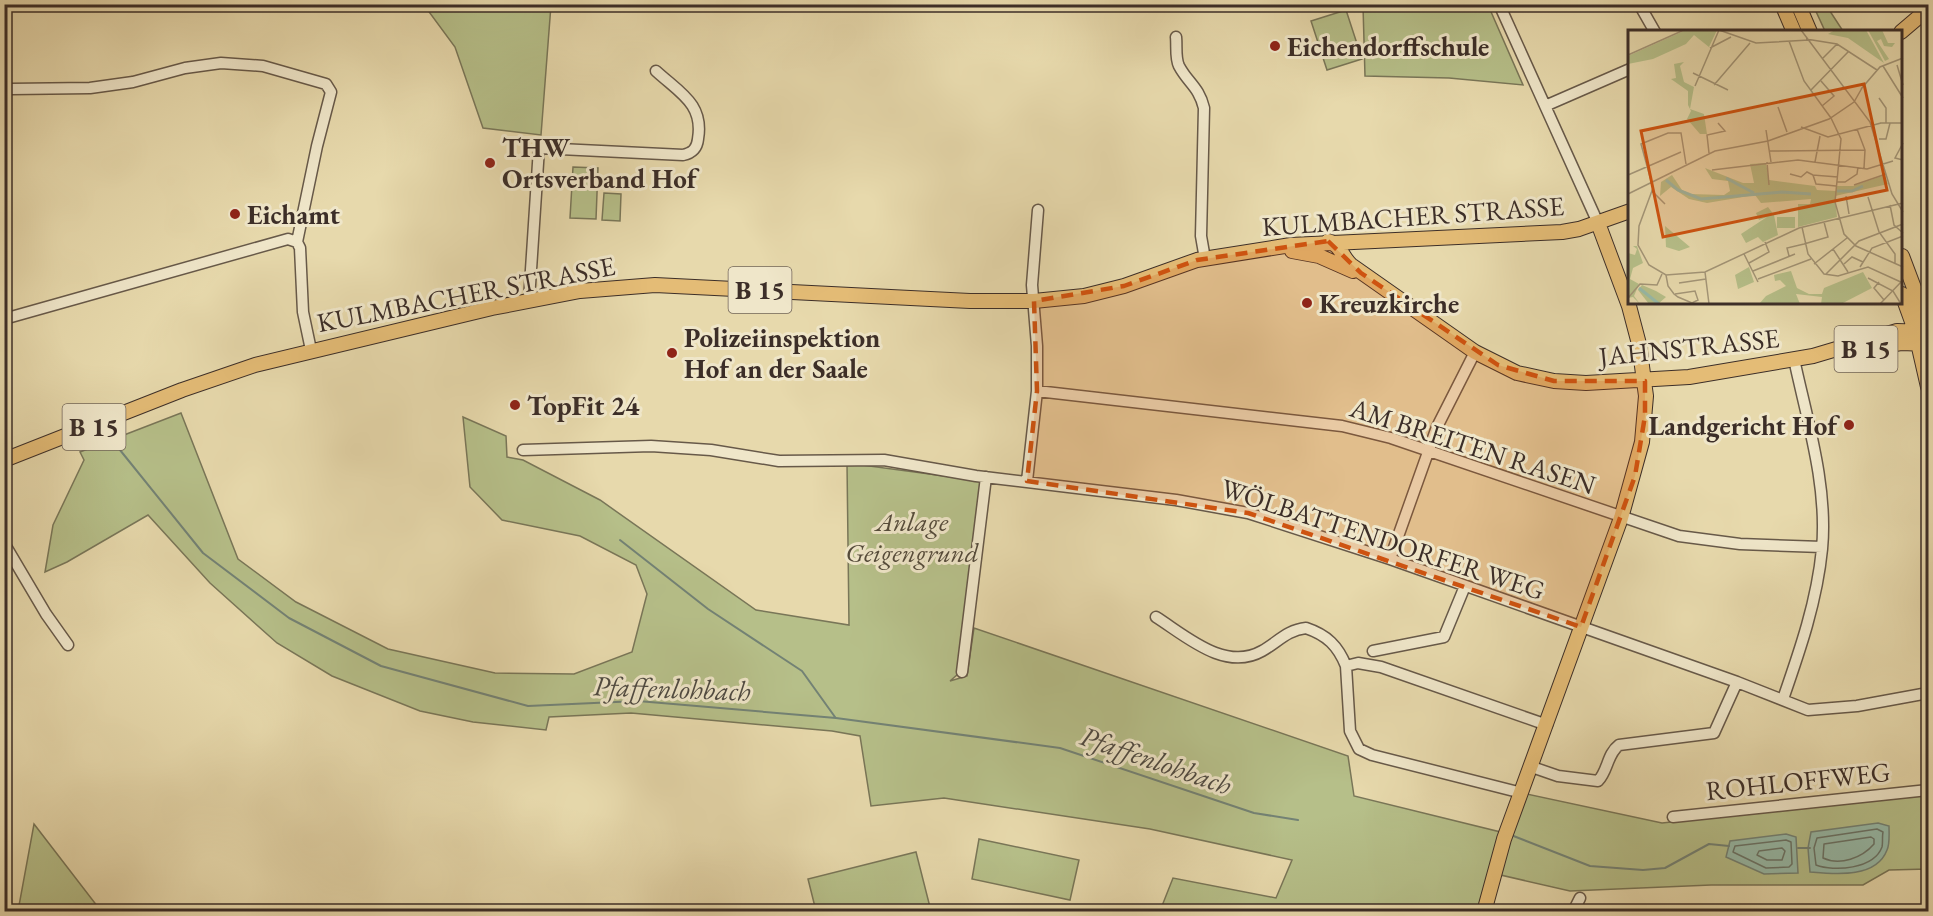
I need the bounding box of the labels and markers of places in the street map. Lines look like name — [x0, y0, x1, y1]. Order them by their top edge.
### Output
place label: Eichendorffschule — [1287, 29, 1489, 64]
marker: Eichendorffschule — [1268, 39, 1282, 53]
place label: THW Ortsverband Hof — [502, 130, 700, 196]
marker: THW Ortsverband Hof — [483, 156, 497, 170]
place label: Eichamt — [247, 197, 340, 232]
marker: Eichamt — [228, 207, 242, 221]
place label: Kreuzkirche — [1319, 286, 1459, 321]
marker: Kreuzkirche — [1300, 296, 1314, 310]
place label: Polizeiinspektion Hof an der Saale — [684, 320, 880, 386]
marker: Polizeiinspektion Hof an der Saale — [665, 346, 679, 360]
place label: TopFit 24 — [527, 388, 640, 423]
marker: TopFit 24 — [508, 398, 522, 412]
place label: Landgericht Hof — [1648, 408, 1840, 443]
marker: Landgericht Hof — [1842, 418, 1856, 432]

